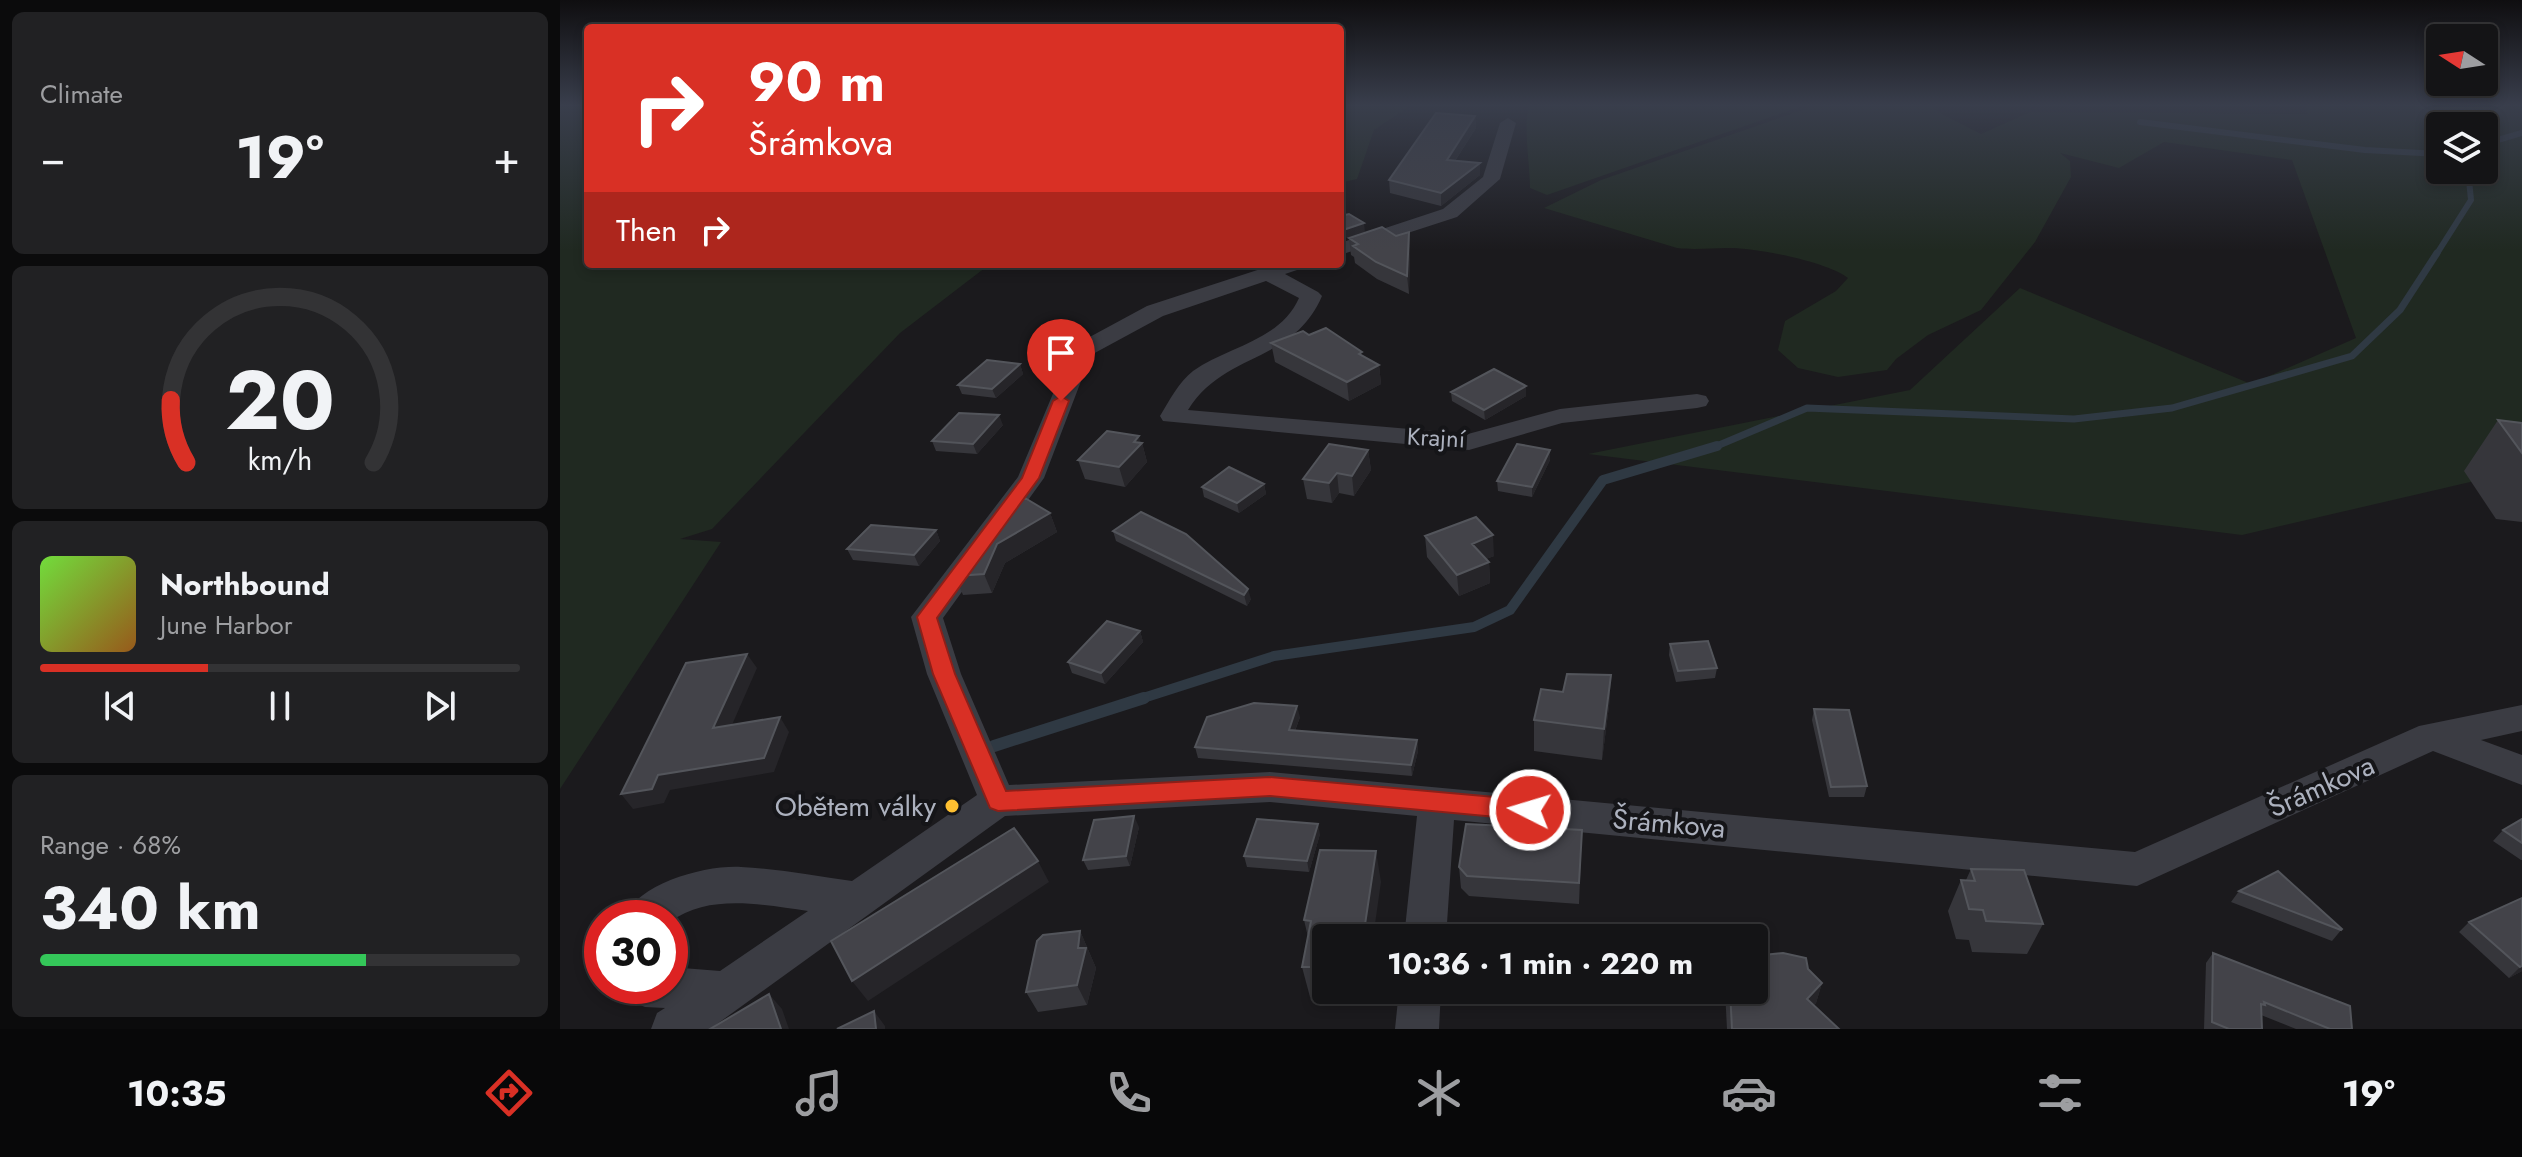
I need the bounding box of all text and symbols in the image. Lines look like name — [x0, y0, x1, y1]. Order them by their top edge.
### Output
north arrow — [2426, 24, 2498, 96]
map controls — [2426, 24, 2498, 184]
text: 90 m — [748, 41, 885, 122]
icon: right — [616, 56, 720, 160]
text: Climate — [40, 75, 123, 113]
button: layers — [2426, 112, 2498, 184]
text: 19° — [235, 114, 324, 201]
text: Šrámkova — [748, 116, 893, 168]
text: − — [40, 126, 66, 190]
text: + — [493, 126, 520, 190]
icon: right — [693, 208, 737, 252]
text: Then — [616, 209, 677, 252]
pin — [1027, 319, 1095, 401]
icon: arrive — [1039, 331, 1083, 375]
text: 20 — [225, 340, 335, 460]
street label: Krajní — [1406, 419, 1467, 457]
text: km/h — [248, 440, 312, 482]
text: Northbound — [160, 563, 330, 606]
text: June Harbor — [160, 606, 293, 644]
icon: previous — [98, 684, 142, 728]
icon: pause — [258, 684, 302, 728]
icon: next — [418, 684, 462, 728]
street label: Šrámkova — [2261, 745, 2381, 828]
position arrow — [1488, 768, 1572, 852]
place label: Obětem války — [775, 786, 937, 827]
marker: Obětem války — [943, 797, 961, 815]
street label: Šrámkova — [1611, 798, 1727, 849]
text: Range · 68% — [40, 826, 181, 864]
text: 340 km — [40, 865, 261, 952]
speed limit sign: 30 — [584, 900, 688, 1004]
text: 10:36 · 1 min · 220 m — [1387, 942, 1693, 985]
icon: directions — [481, 1065, 537, 1121]
icon: music — [791, 1065, 847, 1121]
icon: phone — [1101, 1065, 1157, 1121]
icon: climate — [1411, 1065, 1467, 1121]
icon: car — [1721, 1065, 1777, 1121]
icon: filters — [2032, 1065, 2088, 1121]
text: 10:35 — [127, 1067, 226, 1119]
text: 19° — [2342, 1067, 2395, 1119]

